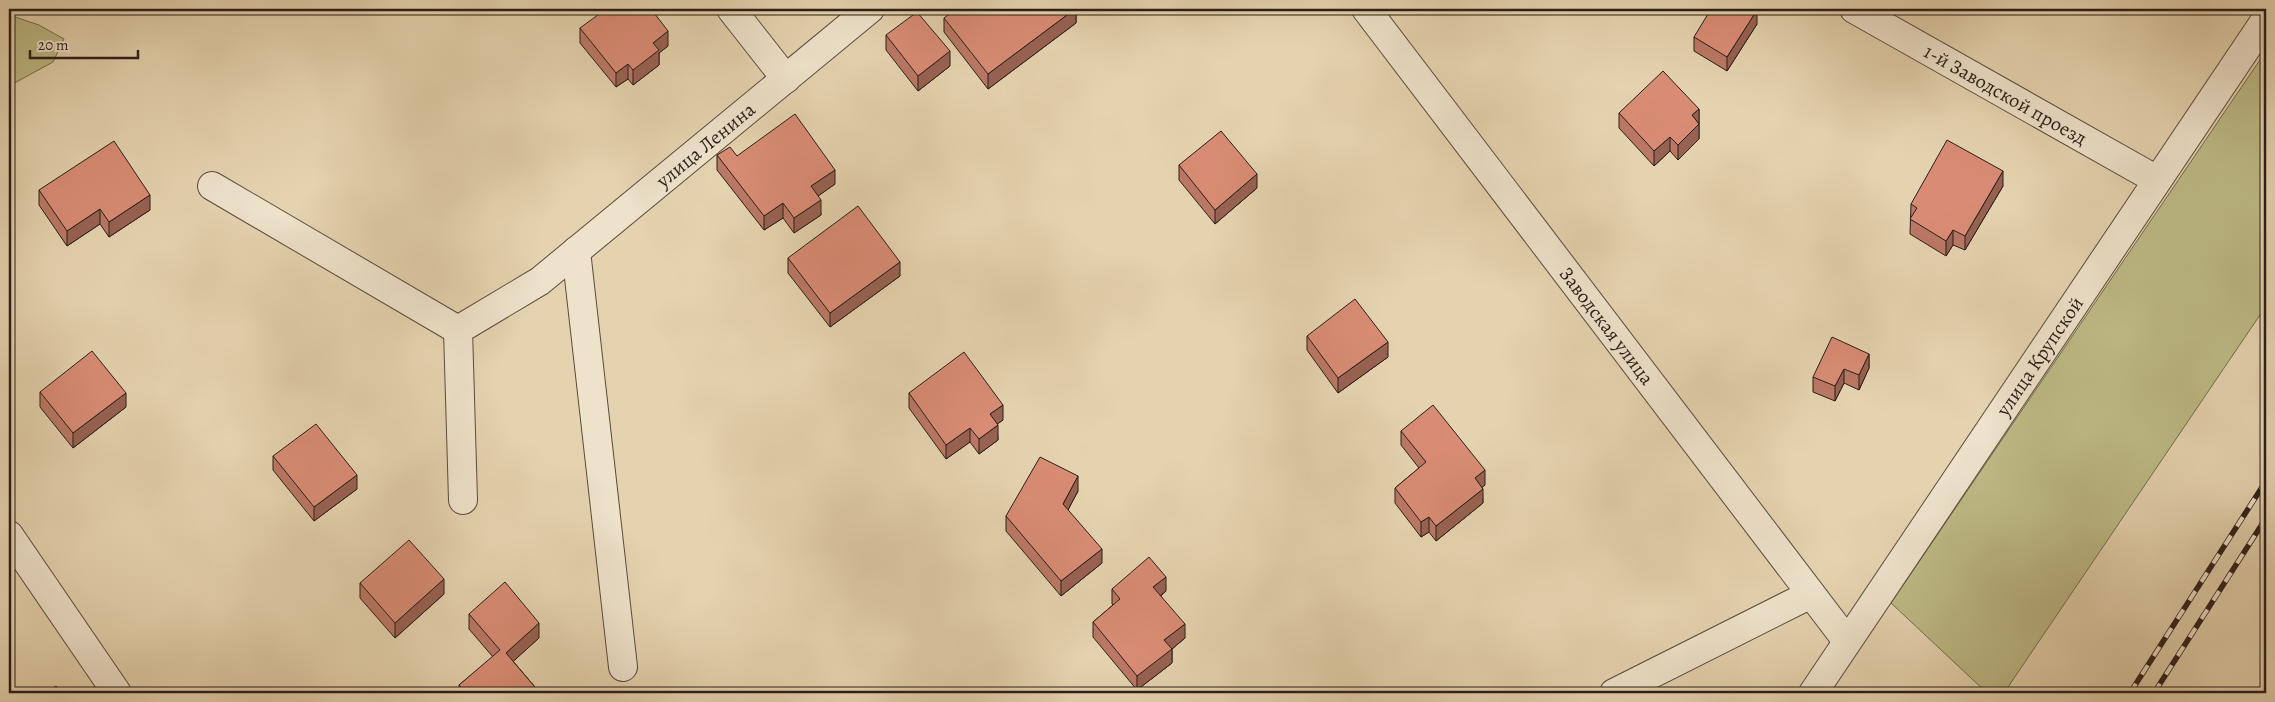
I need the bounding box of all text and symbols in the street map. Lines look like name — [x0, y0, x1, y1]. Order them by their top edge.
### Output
scale bar — [30, 28, 138, 60]
text: 20 m — [38, 35, 69, 55]
street label: 1-й Заводской проезд — [1919, 38, 2092, 151]
street label: улица Ленина — [649, 95, 761, 194]
street label: Заводская улица — [1553, 261, 1661, 391]
street label: улица Крупской — [1989, 291, 2089, 422]

